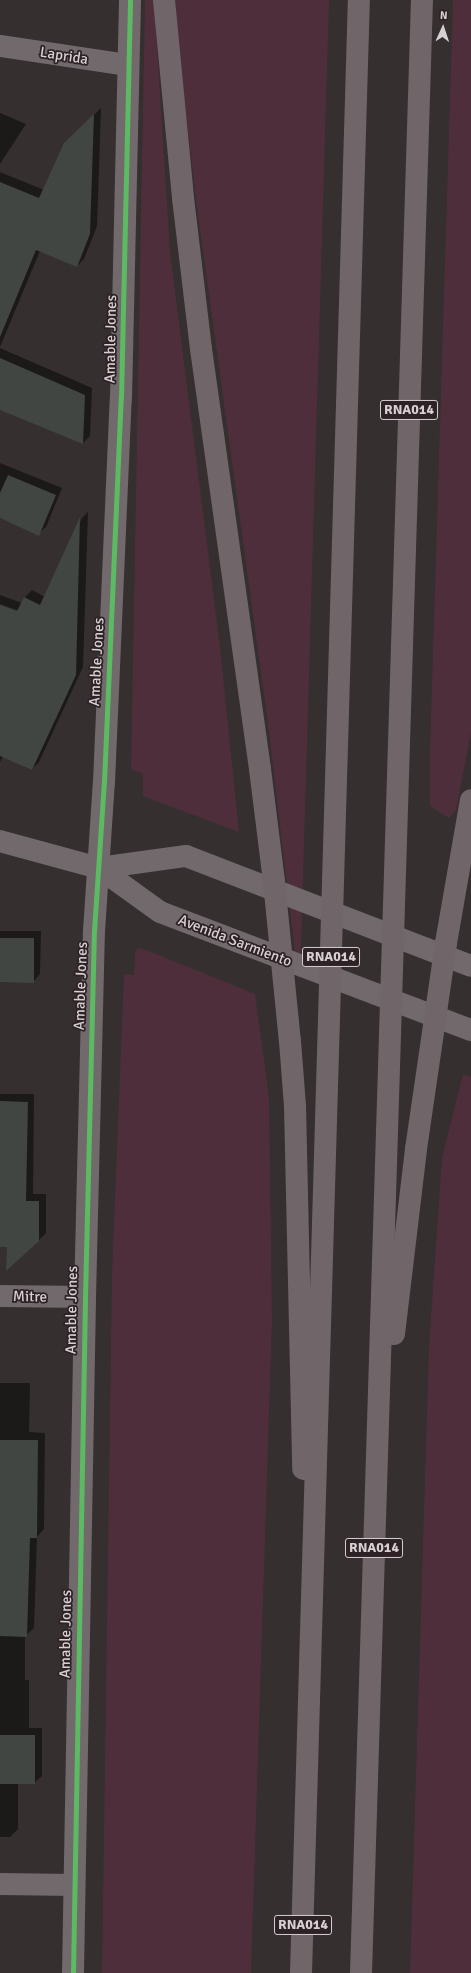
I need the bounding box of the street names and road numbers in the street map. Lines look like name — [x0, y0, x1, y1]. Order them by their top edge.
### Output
street label: Laprida — [39, 43, 89, 69]
street label: Amable Jones — [101, 295, 121, 383]
road number: RNA014 — [380, 398, 438, 422]
street label: Amable Jones — [86, 617, 108, 707]
street label: Avenida Sarmiento — [176, 911, 294, 971]
street label: Amable Jones — [70, 941, 92, 1031]
road number: RNA014 — [302, 945, 360, 969]
street label: Amable Jones — [62, 1266, 82, 1354]
street label: Mitre — [13, 1288, 47, 1306]
road number: RNA014 — [345, 1536, 403, 1560]
street label: Amable Jones — [56, 1590, 76, 1678]
road number: RNA014 — [274, 1913, 332, 1937]

